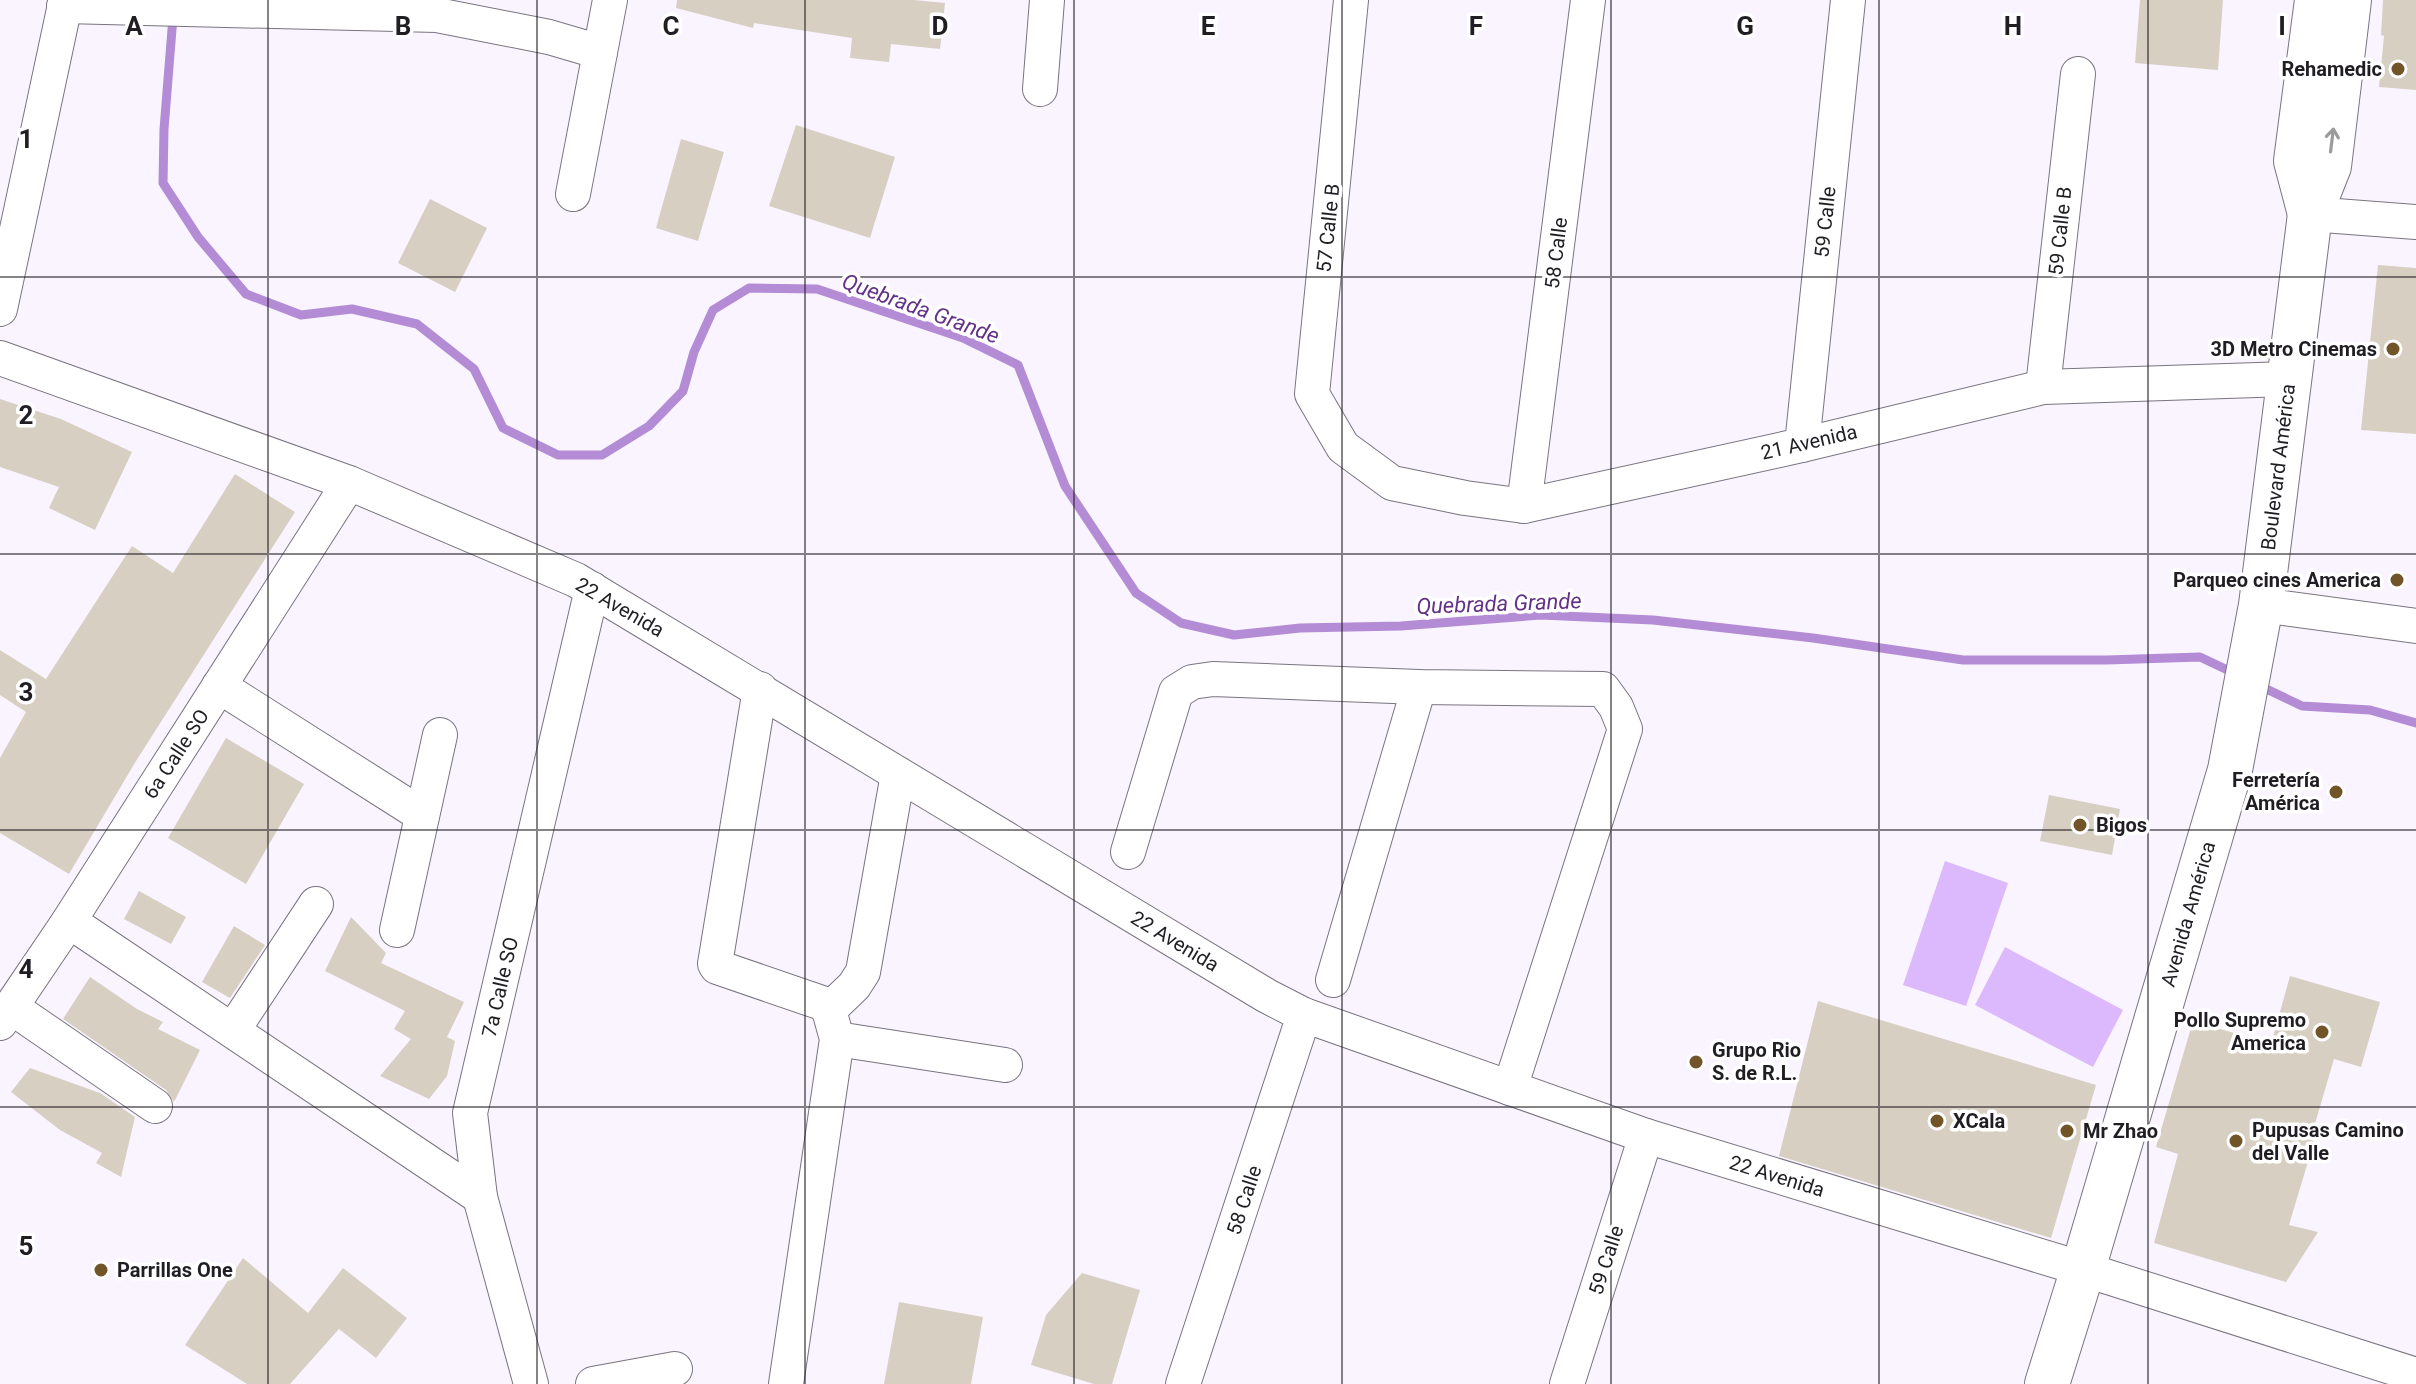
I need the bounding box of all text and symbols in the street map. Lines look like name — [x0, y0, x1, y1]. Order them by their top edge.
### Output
text: A — [125, 11, 143, 41]
text: B — [395, 11, 411, 41]
text: C — [662, 11, 680, 41]
text: D — [932, 11, 948, 41]
text: E — [1201, 11, 1216, 41]
text: F — [1469, 11, 1483, 41]
text: G — [1736, 11, 1754, 41]
text: H — [2004, 11, 2022, 41]
text: I — [2278, 11, 2286, 41]
place label: Rehamedic — [2281, 57, 2382, 81]
marker: Rehamedic — [2389, 60, 2407, 78]
text: 1 — [19, 124, 33, 154]
one-way arrow — [2325, 128, 2340, 153]
street label: 57 Calle B — [1311, 182, 1345, 274]
street label: 59 Calle — [1809, 185, 1841, 259]
street label: 59 Calle B — [2043, 185, 2077, 277]
street label: 58 Calle — [1540, 216, 1572, 290]
water label: Quebrada Grande — [839, 268, 1003, 348]
place label: 3D Metro Cinemas — [2211, 337, 2377, 361]
marker: 3D Metro Cinemas — [2384, 340, 2402, 358]
street label: Boulevard América — [2256, 382, 2300, 552]
text: 2 — [19, 400, 33, 430]
street label: 21 Avenida — [1758, 419, 1860, 465]
place label: Parqueo cines America — [2173, 568, 2381, 592]
marker: Parqueo cines America — [2388, 571, 2406, 589]
street label: 22 Avenida — [571, 572, 669, 642]
water label: Quebrada Grande — [1416, 588, 1582, 619]
text: 3 — [19, 677, 33, 707]
street label: 6a Calle SO — [138, 705, 214, 803]
place label: Ferretería América — [2232, 768, 2320, 815]
marker: Ferretería América — [2327, 783, 2345, 801]
place label: Bigos — [2096, 813, 2147, 837]
marker: Bigos — [2071, 816, 2089, 834]
street label: Avenida América — [2156, 839, 2220, 989]
street label: 22 Avenida — [1127, 905, 1223, 977]
street label: 7a Calle SO — [477, 935, 523, 1039]
text: 4 — [19, 954, 34, 984]
place label: Pollo Supremo America — [2174, 1008, 2306, 1055]
marker: Pollo Supremo America — [2313, 1023, 2331, 1041]
place label: Grupo Rio S. de R.L. — [1712, 1038, 1801, 1085]
marker: Grupo Rio S. de R.L. — [1687, 1053, 1705, 1071]
place label: XCala — [1953, 1109, 2006, 1133]
marker: XCala — [1928, 1112, 1946, 1130]
place label: Pupusas Camino del Valle — [2252, 1118, 2404, 1165]
place label: Mr Zhao — [2083, 1119, 2158, 1143]
marker: Mr Zhao — [2058, 1122, 2076, 1140]
marker: Pupusas Camino del Valle — [2227, 1132, 2245, 1150]
street label: 22 Avenida — [1727, 1150, 1827, 1202]
street label: 58 Calle — [1222, 1162, 1266, 1238]
street label: 59 Calle — [1584, 1222, 1628, 1298]
text: 5 — [19, 1231, 33, 1261]
place label: Parrillas One — [117, 1258, 233, 1282]
marker: Parrillas One — [92, 1261, 110, 1279]

